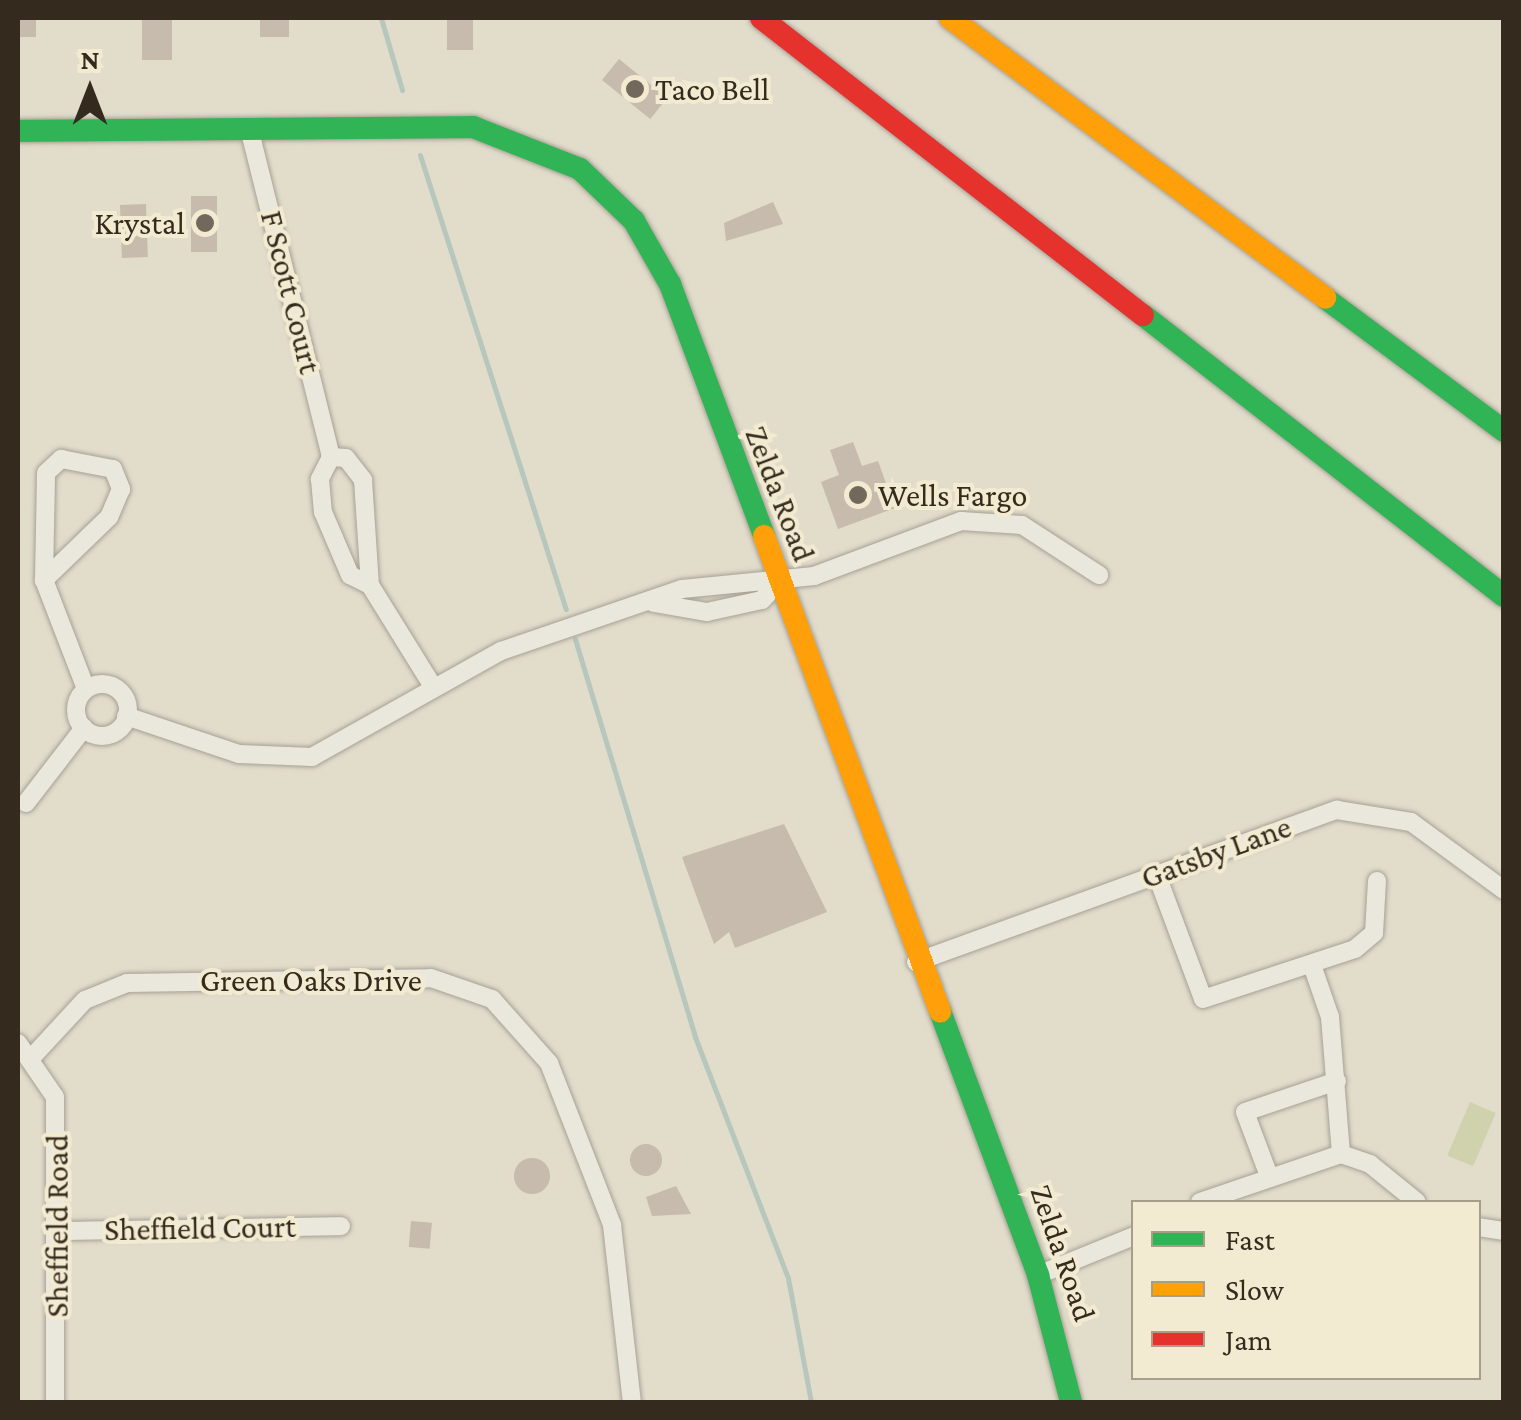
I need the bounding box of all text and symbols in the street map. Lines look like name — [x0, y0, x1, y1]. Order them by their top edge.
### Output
north arrow — [40, 40, 140, 140]
text: N — [80, 44, 100, 75]
place label: Taco Bell — [655, 70, 770, 108]
marker: Taco Bell — [624, 78, 646, 100]
place label: Krystal — [94, 204, 185, 242]
street label: F Scott Court — [252, 207, 330, 377]
marker: Krystal — [194, 212, 216, 234]
street label: Zelda Road — [737, 421, 823, 567]
place label: Wells Fargo — [878, 476, 1027, 514]
marker: Wells Fargo — [847, 484, 869, 506]
street label: Gatsby Lane — [1136, 807, 1296, 897]
street label: Green Oaks Drive — [200, 961, 422, 999]
street label: Sheffield Road — [38, 1135, 76, 1317]
street label: Zelda Road — [1022, 1180, 1104, 1326]
legend — [1131, 1200, 1481, 1380]
street label: Sheffield Court — [104, 1207, 296, 1249]
text: Fast — [1225, 1223, 1275, 1256]
text: Slow — [1225, 1273, 1284, 1306]
text: Jam — [1225, 1323, 1272, 1356]

